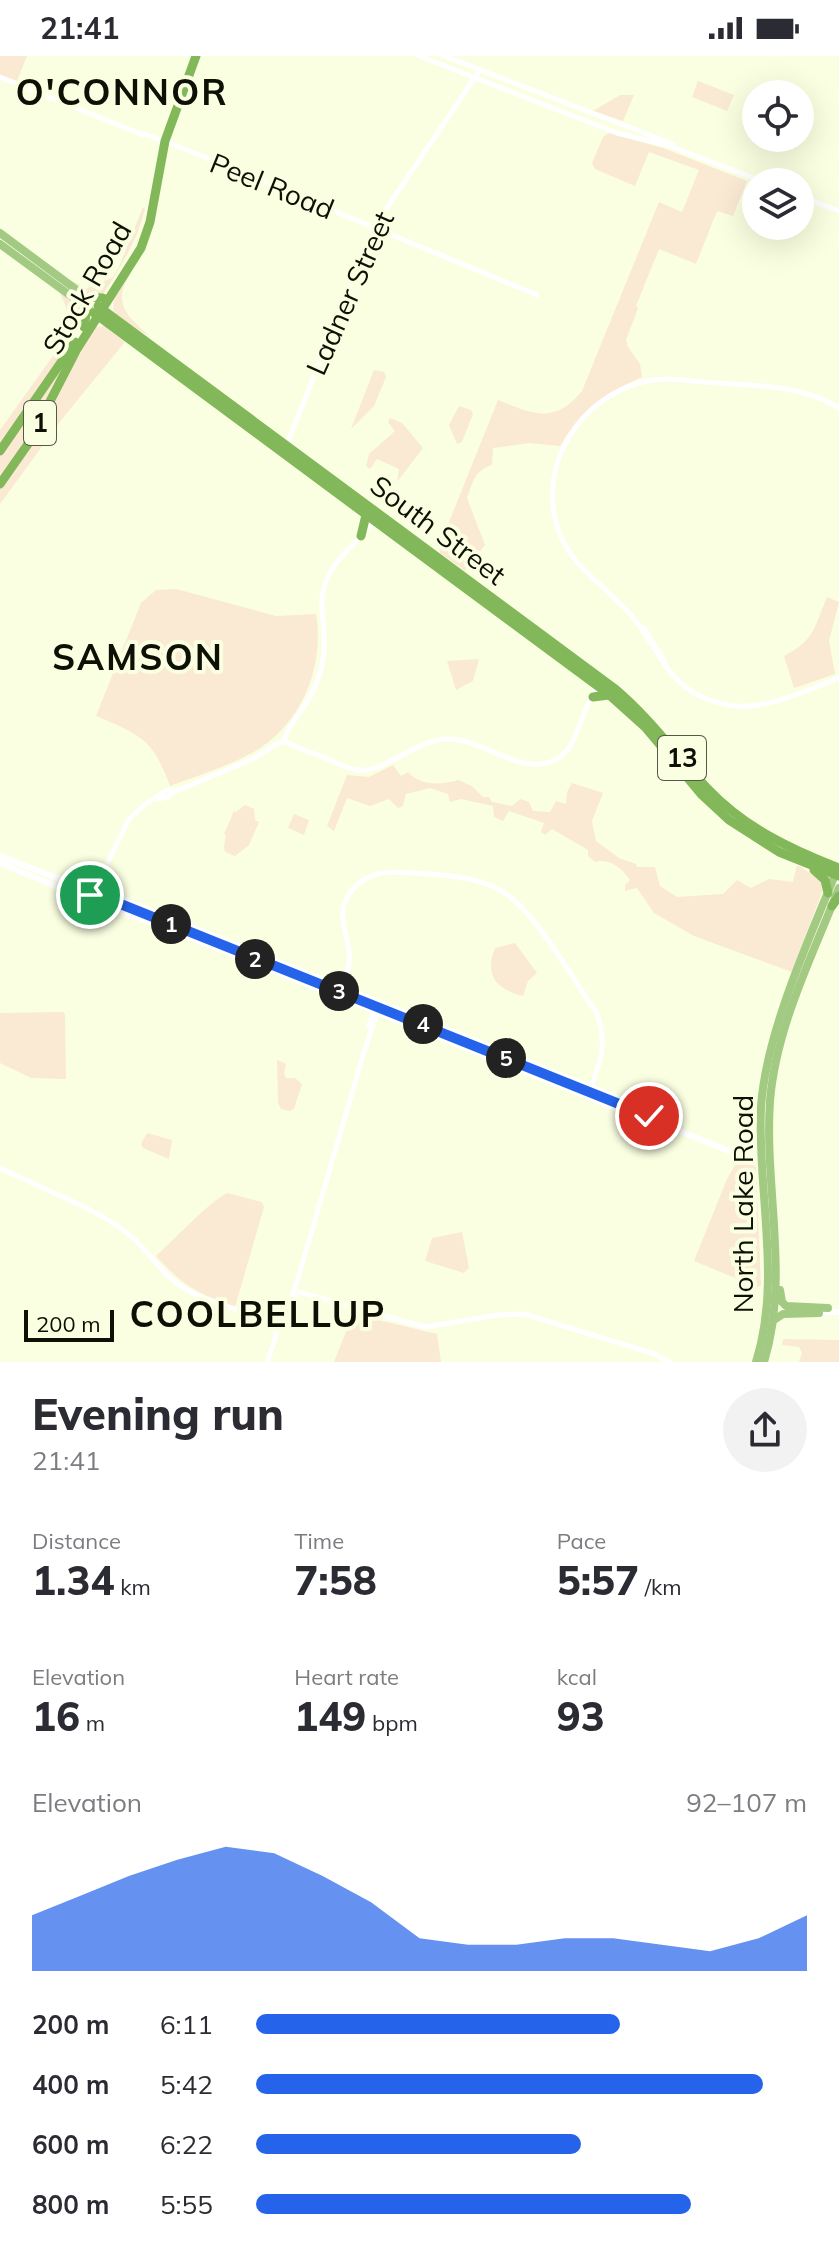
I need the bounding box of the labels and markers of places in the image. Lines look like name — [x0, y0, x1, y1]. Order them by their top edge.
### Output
pin — [56, 861, 124, 929]
pin: 1 — [151, 904, 191, 944]
pin: 2 — [235, 939, 275, 979]
pin: 3 — [319, 971, 359, 1011]
pin: 4 — [403, 1004, 443, 1044]
pin: 5 — [486, 1038, 526, 1078]
pin — [615, 1082, 683, 1150]

